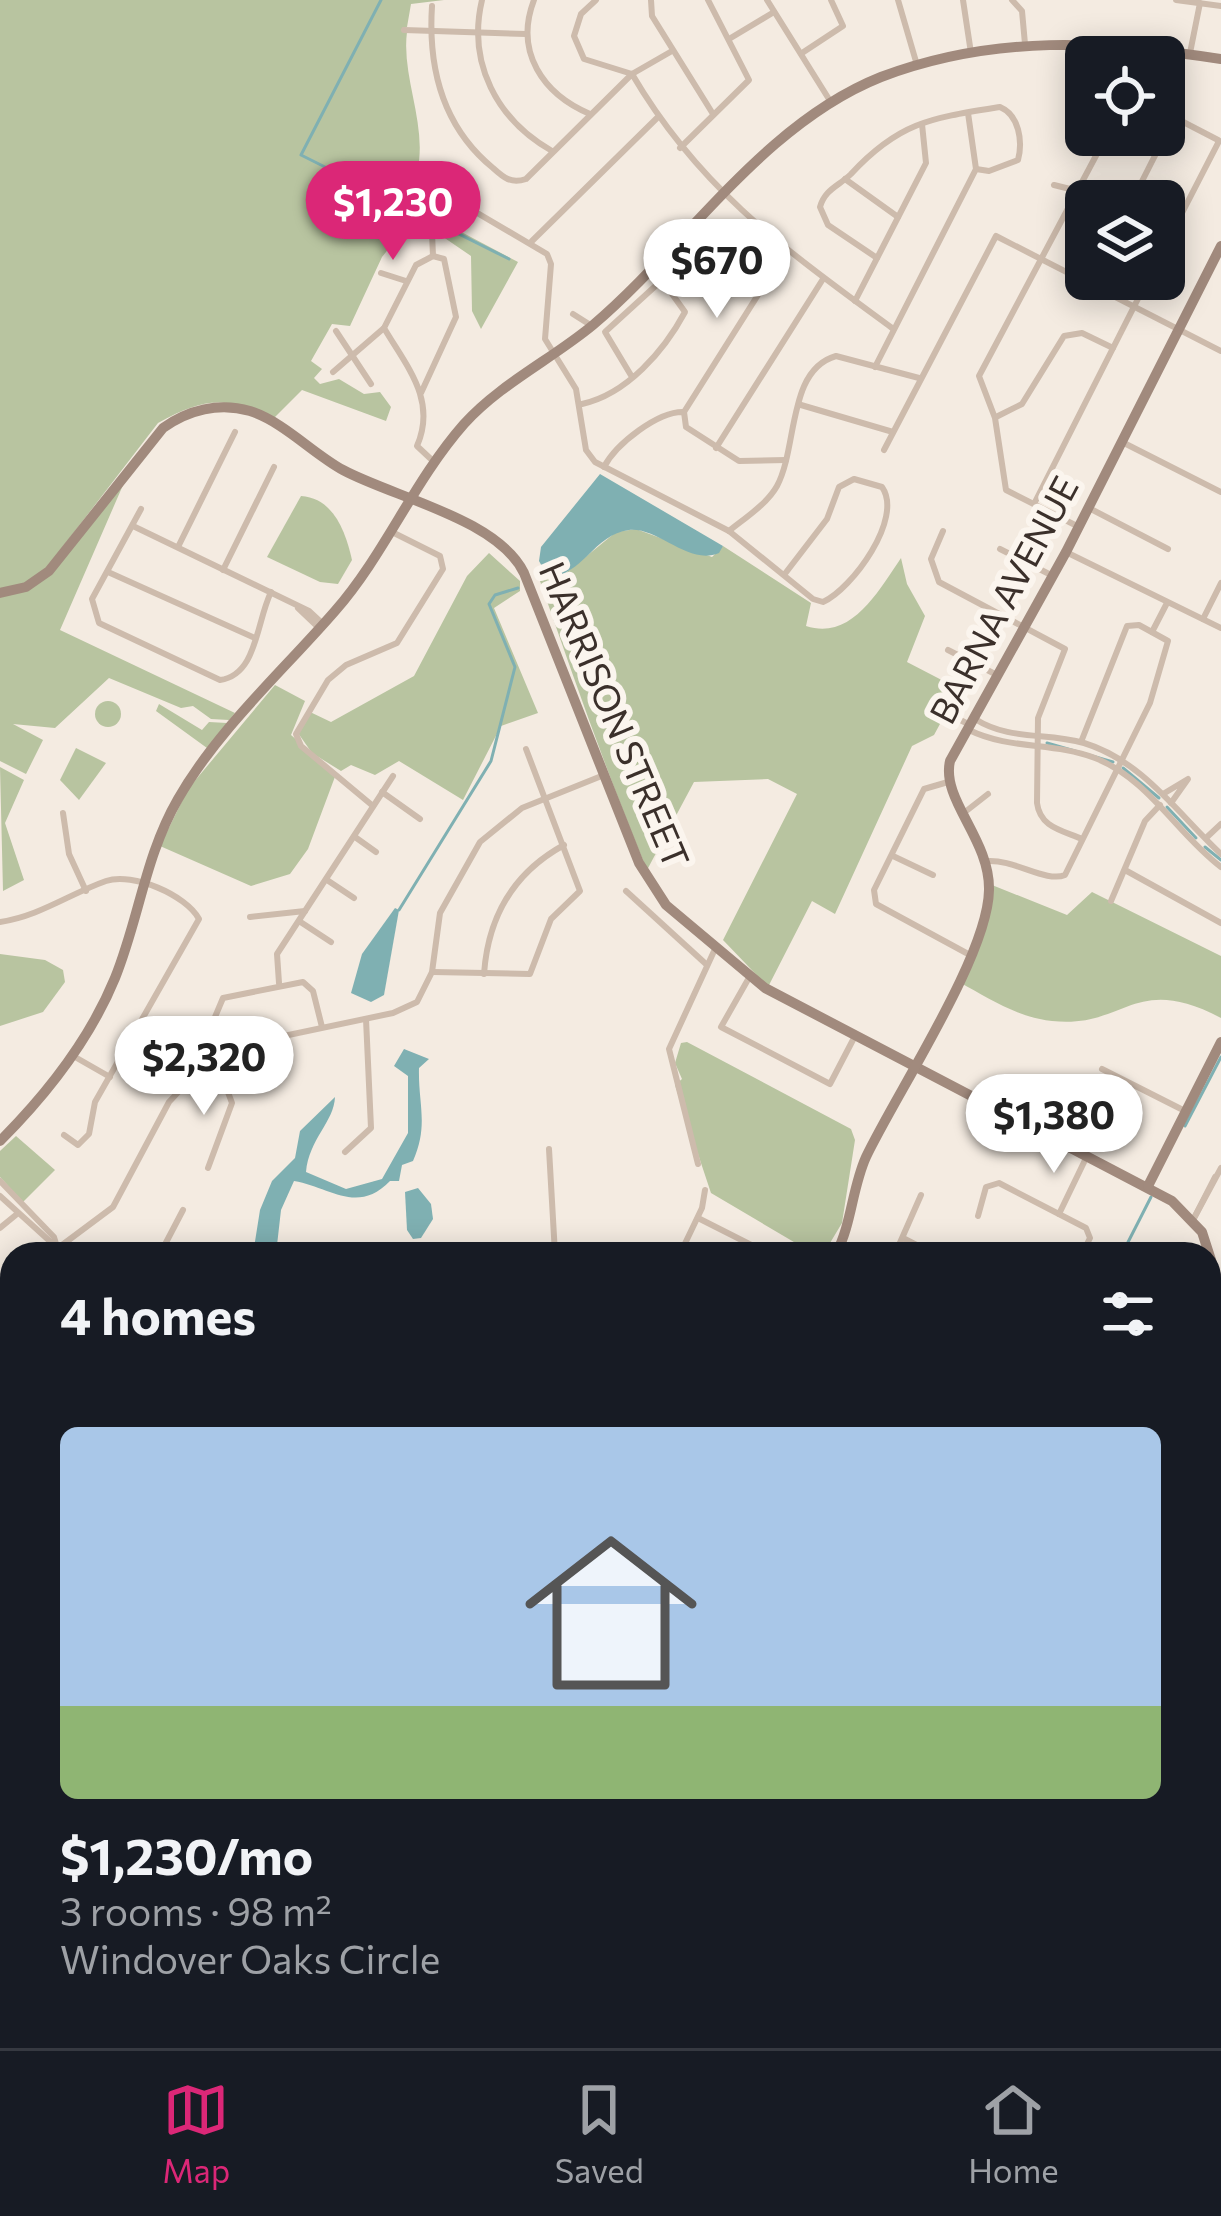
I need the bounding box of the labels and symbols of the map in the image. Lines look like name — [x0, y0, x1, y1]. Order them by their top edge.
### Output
pin: $1,230 — [295, 161, 491, 263]
pin: $670 — [646, 219, 788, 321]
street label: BARNA AVENUE — [918, 468, 1086, 730]
street label: HARRISON STREET — [531, 554, 700, 874]
pin: $2,320 — [106, 1016, 302, 1118]
pin: $1,380 — [956, 1074, 1152, 1176]

